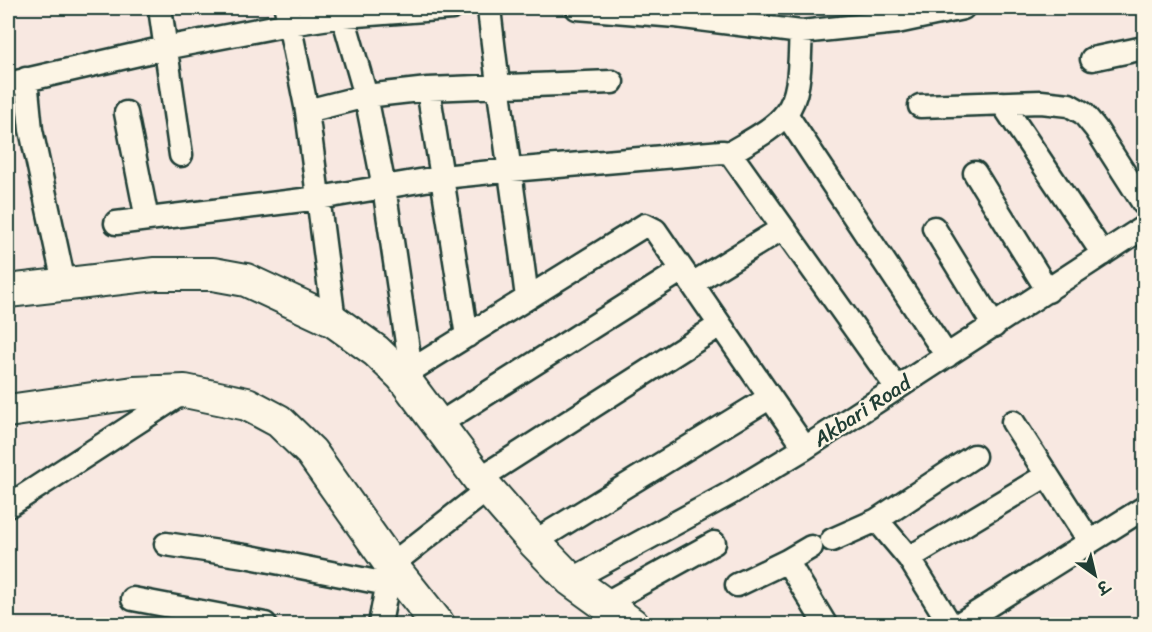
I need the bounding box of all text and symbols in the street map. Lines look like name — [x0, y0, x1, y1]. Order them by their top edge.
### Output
street label: Akbari Road — [804, 364, 921, 458]
north arrow — [1065, 545, 1125, 605]
text: उ — [1089, 571, 1117, 603]

